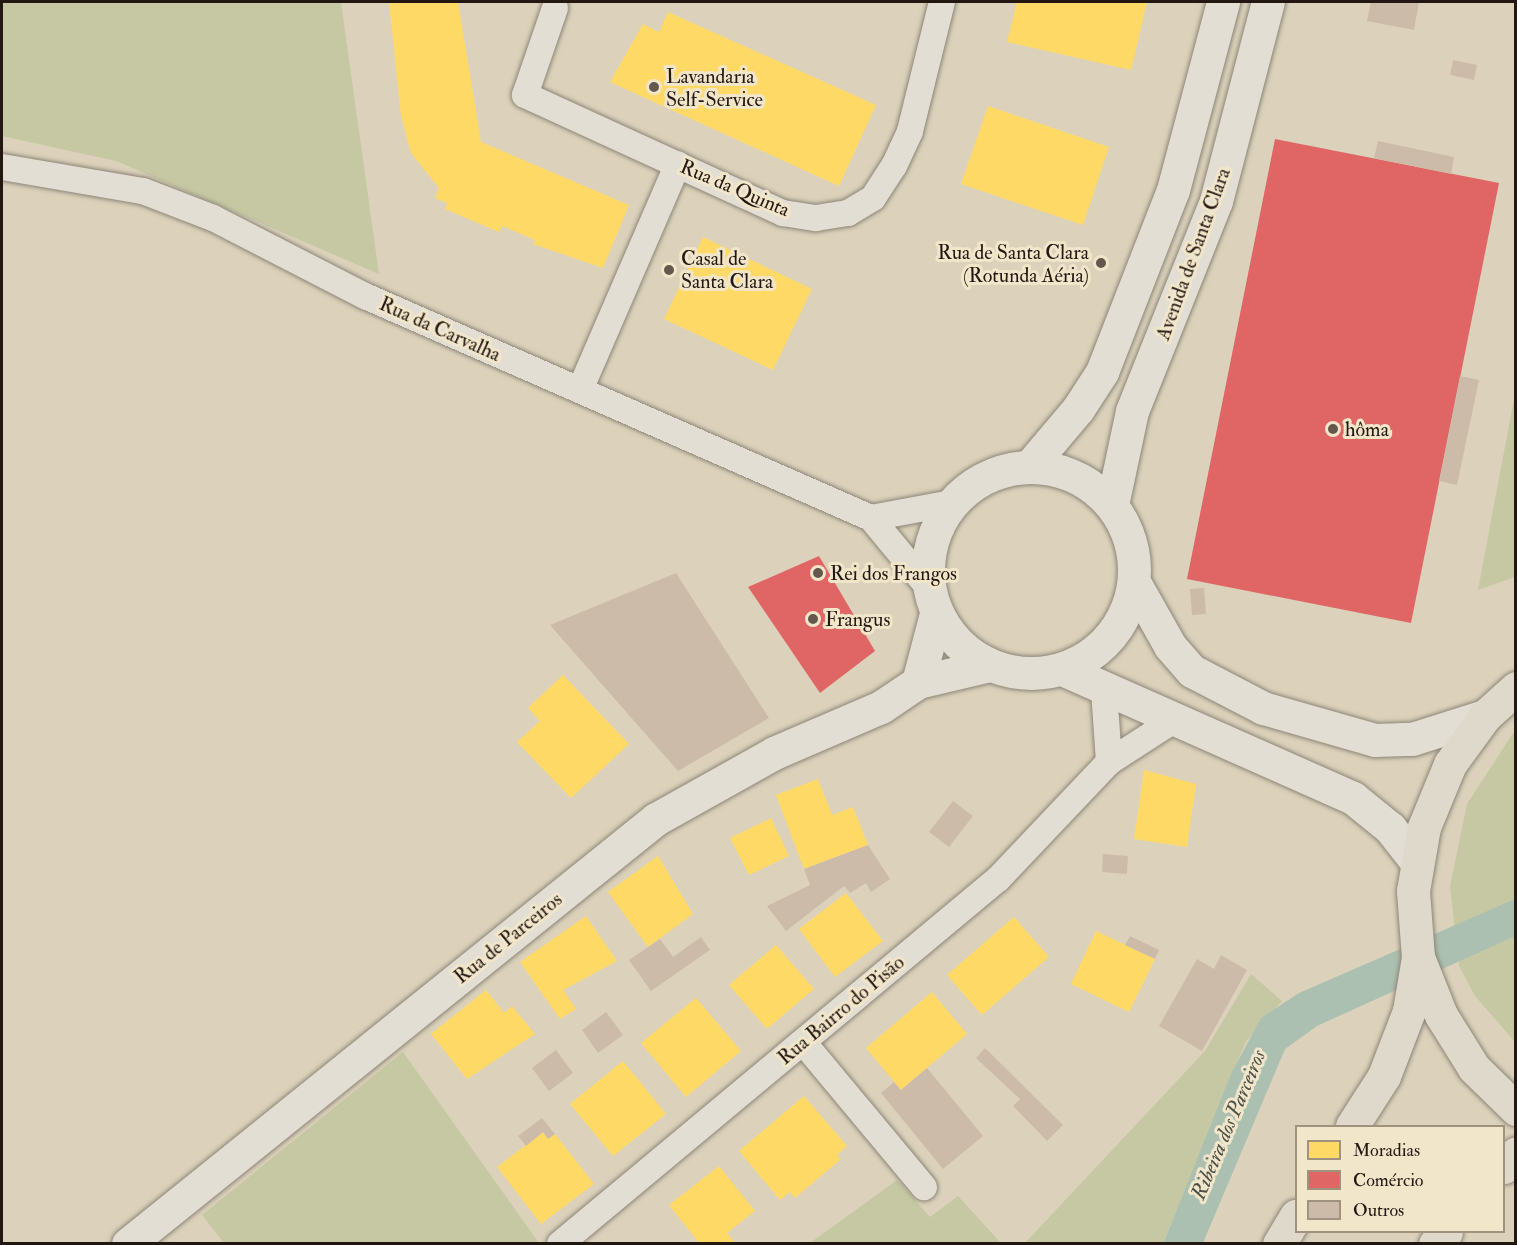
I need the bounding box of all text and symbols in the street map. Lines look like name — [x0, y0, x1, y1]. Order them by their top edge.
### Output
place label: Lavandaria Self-Service — [666, 64, 763, 111]
marker: Lavandaria Self-Service — [647, 80, 661, 94]
street label: Rua da Quinta — [677, 154, 793, 222]
street label: Avenida de Santa Clara — [1151, 165, 1235, 343]
place label: Rua de Santa Clara (Rotunda Aéria) — [938, 240, 1089, 287]
place label: Casal de Santa Clara — [681, 246, 773, 293]
marker: Rua de Santa Clara (Rotunda Aéria) — [1094, 256, 1108, 270]
marker: Casal de Santa Clara — [662, 263, 676, 277]
street label: Rua da Carvalha — [376, 292, 504, 366]
place label: hôma — [1345, 417, 1389, 441]
marker: hôma — [1326, 422, 1340, 436]
place label: Rei dos Frangos — [830, 561, 957, 585]
marker: Rei dos Frangos — [811, 566, 825, 580]
place label: Frangus — [825, 607, 890, 631]
marker: Frangus — [806, 612, 820, 626]
street label: Rua de Parceiros — [449, 887, 567, 989]
street label: Rua Bairro do Pisão — [773, 950, 909, 1070]
water label: Ribeira dos Parceiros — [1186, 1046, 1272, 1204]
legend — [1295, 1125, 1505, 1233]
text: Moradias — [1353, 1139, 1420, 1162]
text: Comércio — [1353, 1169, 1424, 1192]
text: Outros — [1353, 1199, 1404, 1222]

